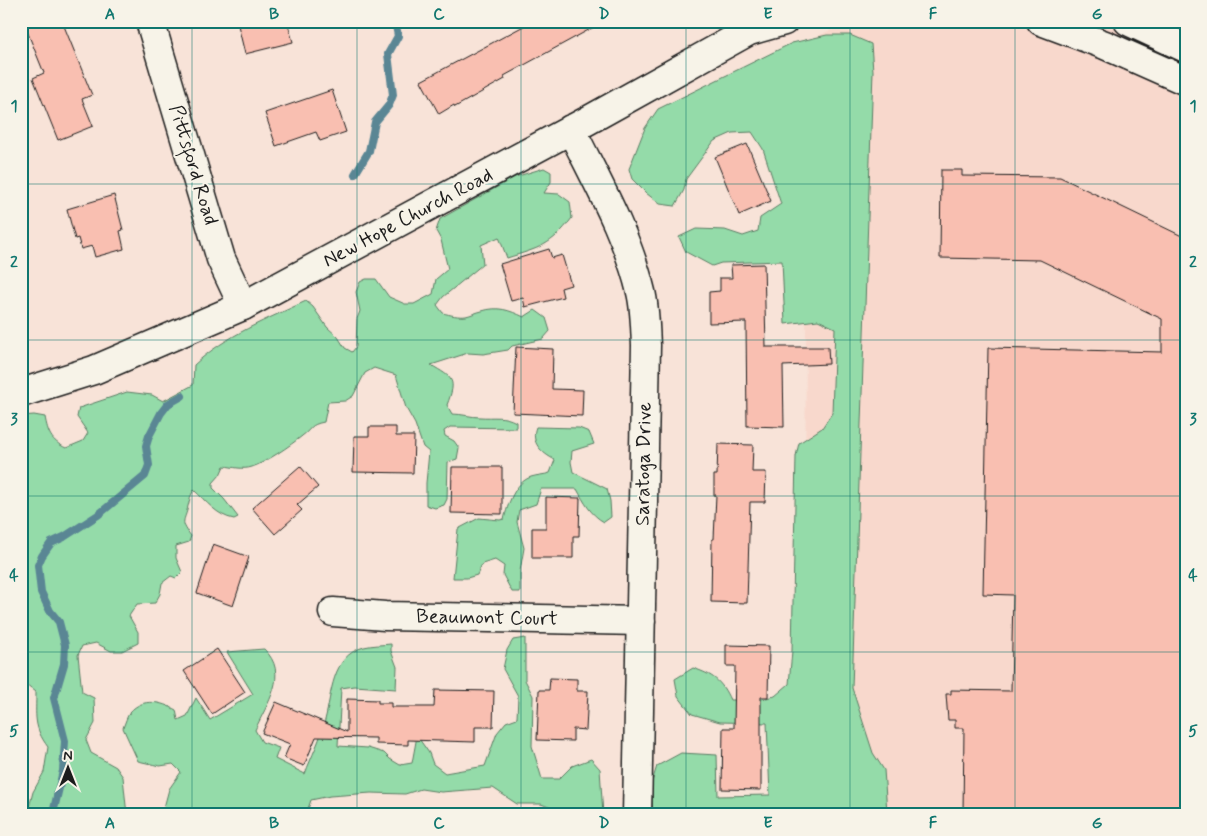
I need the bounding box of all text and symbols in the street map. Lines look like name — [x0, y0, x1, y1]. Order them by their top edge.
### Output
text: A — [105, 4, 115, 25]
text: B — [269, 4, 279, 25]
text: C — [433, 4, 445, 25]
text: D — [598, 4, 610, 25]
text: E — [763, 4, 773, 25]
text: F — [929, 4, 938, 25]
text: G — [1092, 4, 1103, 25]
text: 1 — [10, 96, 18, 117]
text: 1 — [1189, 96, 1197, 117]
street label: Pittsford Road — [160, 102, 224, 229]
street label: New Hope Church Road — [318, 162, 498, 274]
text: 2 — [10, 252, 18, 273]
text: 2 — [1189, 252, 1197, 273]
street label: Saratoga Drive — [629, 402, 659, 526]
text: 3 — [10, 409, 18, 430]
text: 3 — [1189, 409, 1197, 430]
text: 4 — [9, 565, 19, 586]
text: 4 — [1188, 565, 1198, 586]
street label: Beaumont Court — [416, 603, 558, 633]
text: 5 — [9, 721, 19, 742]
text: 5 — [1188, 721, 1198, 742]
north arrow — [42, 744, 92, 794]
text: N — [63, 747, 73, 765]
text: A — [105, 813, 115, 834]
text: B — [269, 813, 279, 834]
text: C — [433, 813, 445, 834]
text: D — [598, 813, 610, 834]
text: E — [763, 813, 773, 834]
text: F — [929, 813, 938, 834]
text: G — [1092, 813, 1103, 834]

